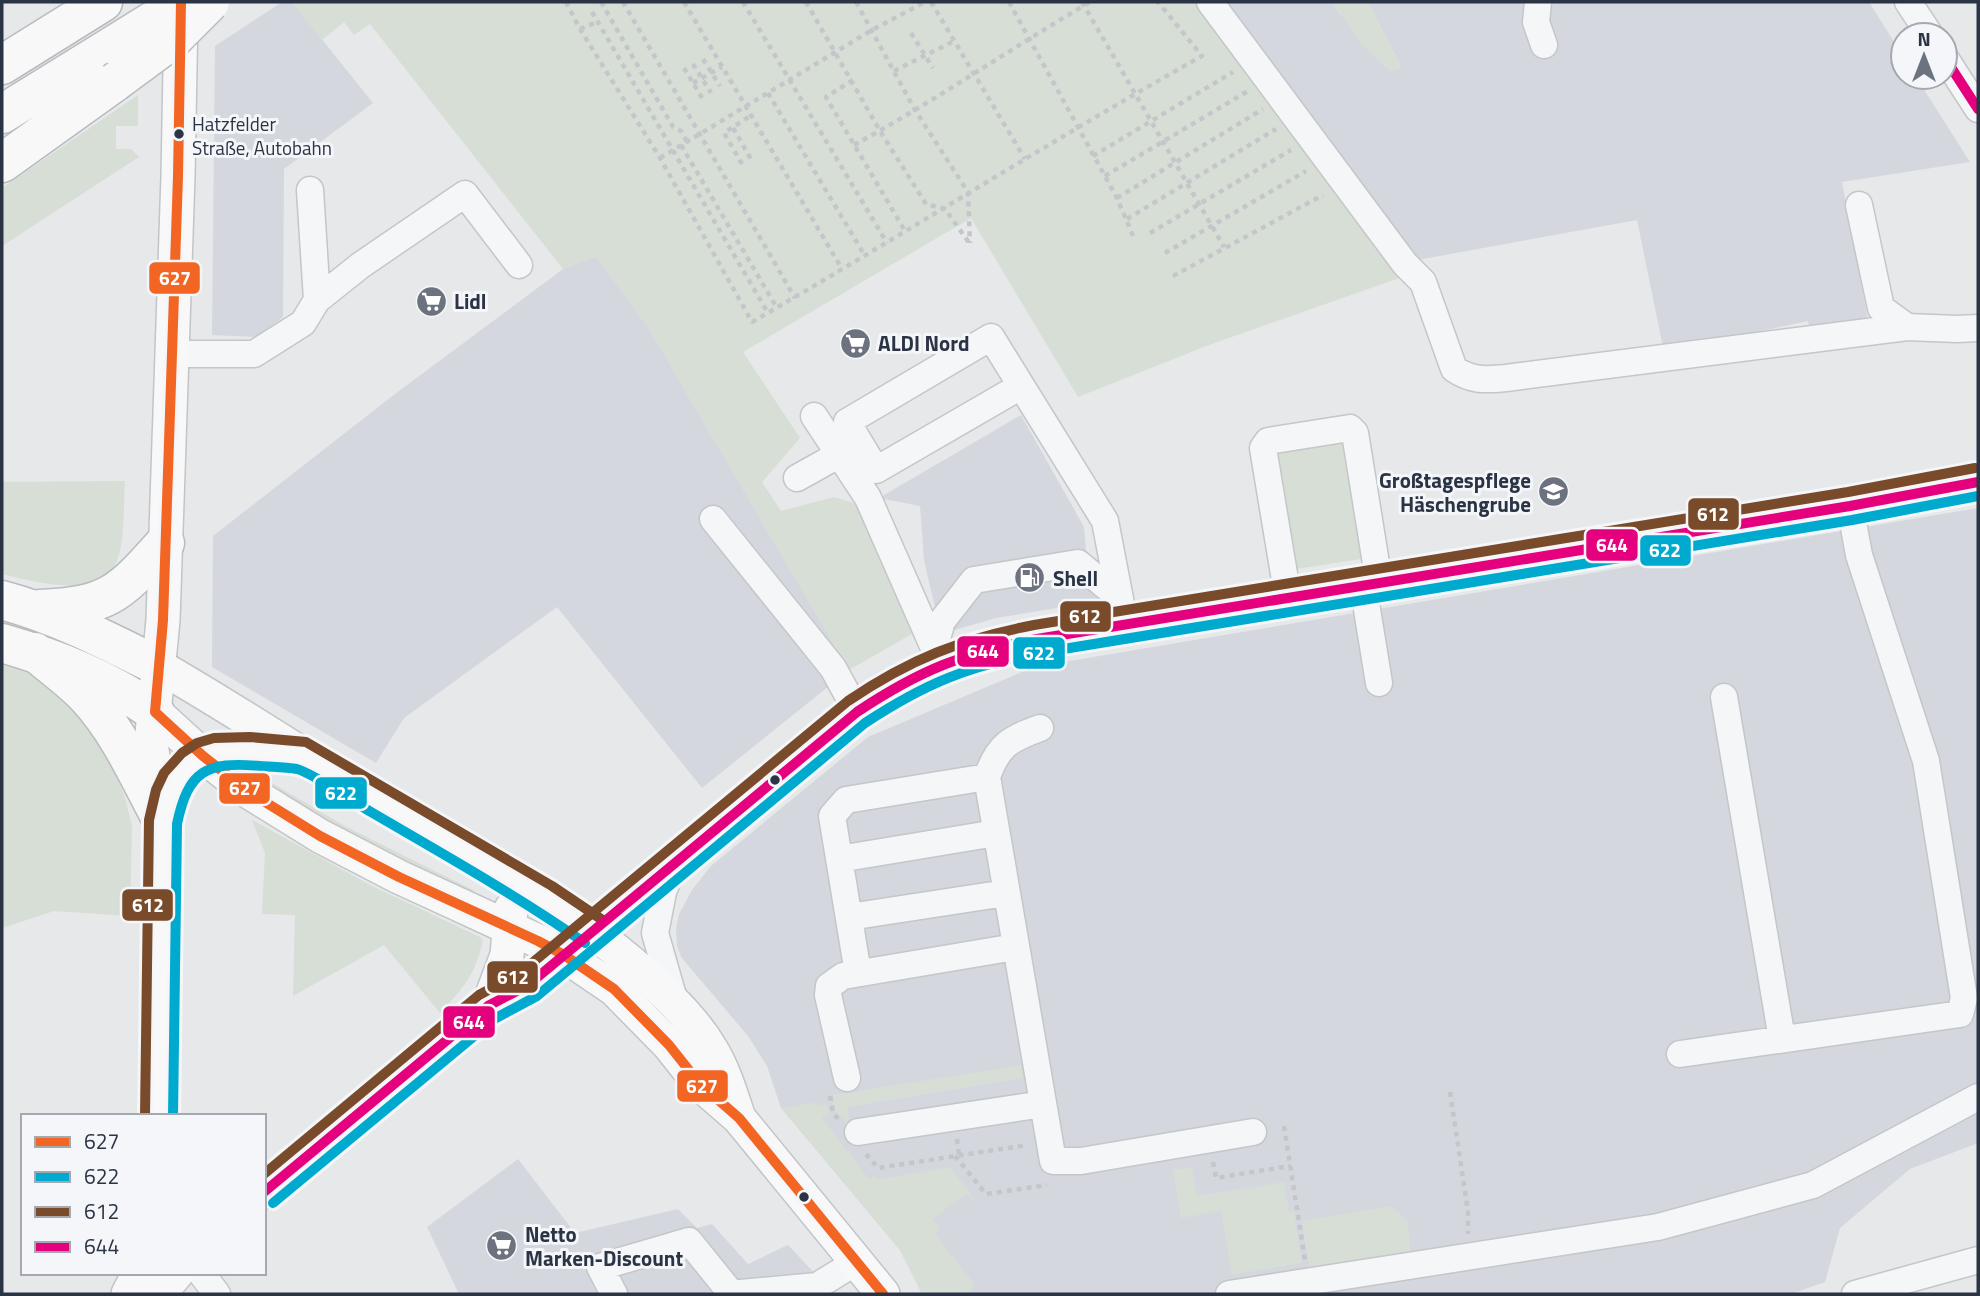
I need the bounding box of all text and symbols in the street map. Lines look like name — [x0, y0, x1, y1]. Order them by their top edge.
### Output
north arrow — [1889, 21, 1959, 91]
text: N — [1917, 24, 1931, 53]
place label: Hatzfelder Straße, Autobahn — [192, 109, 332, 162]
marker: Hatzfelder Straße, Autobahn — [172, 127, 186, 141]
line badge: 627 — [148, 261, 201, 295]
text: 627 — [159, 263, 191, 292]
supermarket icon: Lidl — [414, 284, 448, 318]
place label: Lidl — [454, 285, 487, 317]
supermarket icon: ALDI Nord — [838, 326, 872, 360]
place label: ALDI Nord — [878, 327, 970, 359]
place label: Großtagespflege Häschengrube — [1379, 464, 1531, 520]
school or university icon: Großtagespflege Häschengrube — [1537, 475, 1571, 509]
line badge: 612 — [1687, 497, 1740, 531]
text: 612 — [1697, 499, 1729, 528]
line badge: 644 — [1585, 528, 1639, 562]
text: 644 — [1596, 530, 1628, 559]
line badge: 622 — [1639, 534, 1692, 567]
text: 622 — [1649, 535, 1681, 564]
fuel station icon: Shell — [1013, 561, 1047, 595]
place label: Shell — [1053, 562, 1098, 594]
line badge: 612 — [1059, 600, 1112, 633]
text: 612 — [1069, 601, 1101, 630]
line badge: 644 — [956, 635, 1010, 668]
text: 644 — [967, 636, 999, 665]
line badge: 622 — [1012, 636, 1066, 670]
text: 622 — [1023, 638, 1055, 667]
line badge: 627 — [218, 772, 271, 805]
text: 627 — [229, 773, 261, 802]
unlabelled marker — [768, 773, 782, 787]
line badge: 622 — [314, 776, 368, 810]
text: 622 — [325, 778, 357, 807]
line badge: 612 — [121, 888, 174, 922]
text: 612 — [132, 890, 164, 919]
line badge: 612 — [486, 960, 539, 994]
text: 612 — [497, 962, 529, 991]
line badge: 644 — [442, 1005, 496, 1039]
text: 644 — [453, 1007, 485, 1036]
line badge: 627 — [676, 1069, 729, 1103]
text: 627 — [686, 1071, 718, 1100]
legend — [21, 1114, 266, 1275]
text: 627 — [84, 1125, 119, 1157]
text: 622 — [84, 1160, 119, 1192]
unlabelled marker — [797, 1190, 811, 1204]
text: 612 — [84, 1195, 119, 1227]
place label: Netto Marken-Discount — [525, 1218, 683, 1274]
supermarket icon: Netto Marken-Discount — [485, 1229, 519, 1263]
text: 644 — [84, 1230, 119, 1262]

